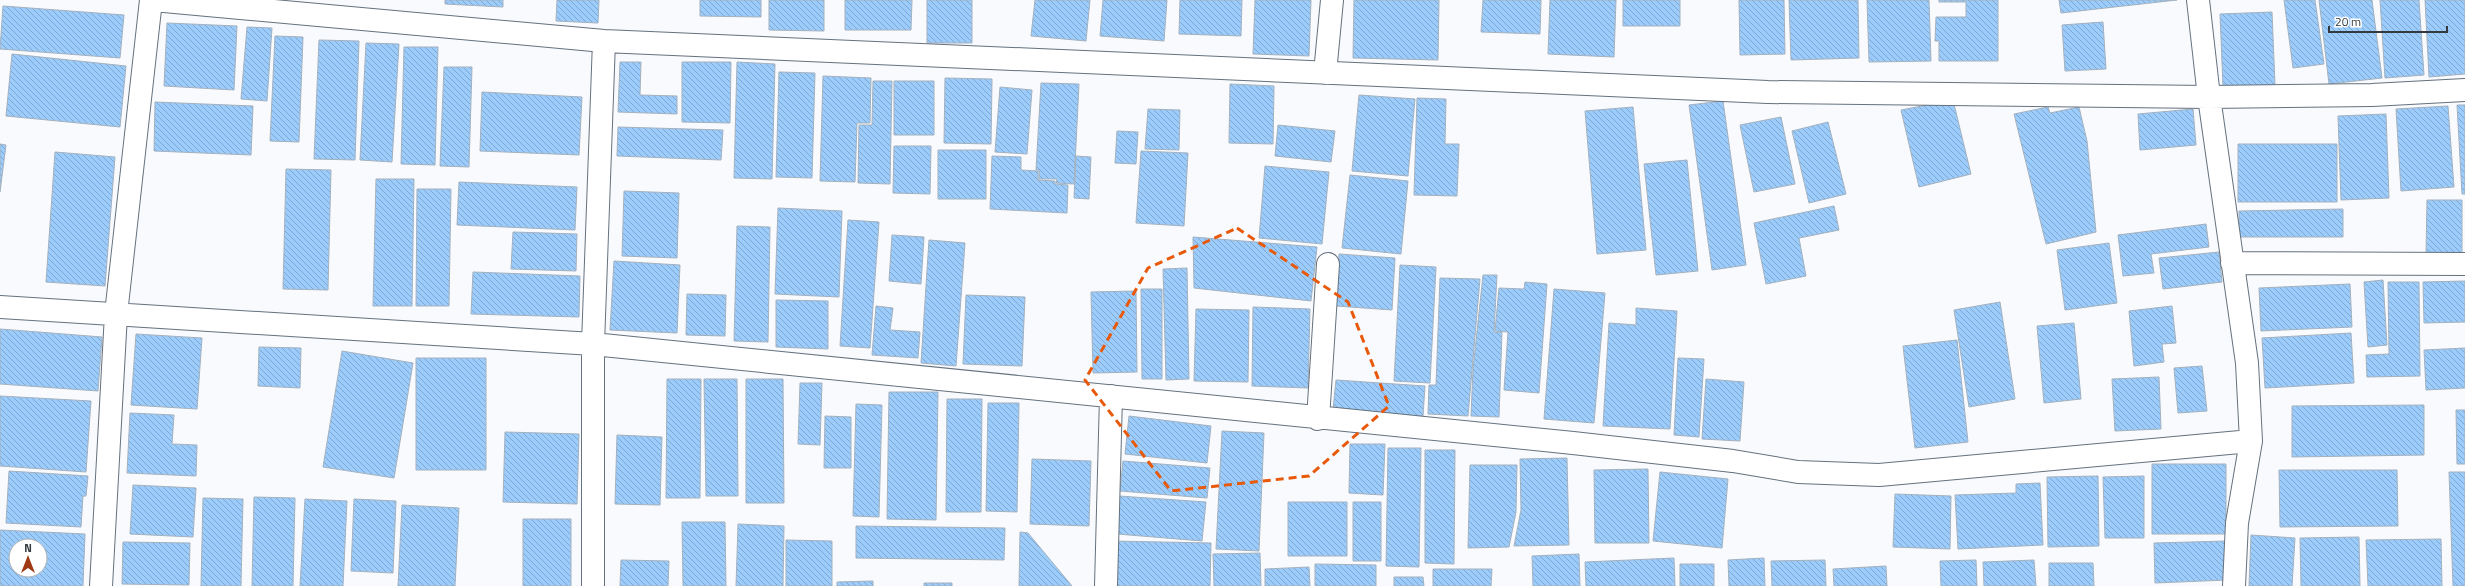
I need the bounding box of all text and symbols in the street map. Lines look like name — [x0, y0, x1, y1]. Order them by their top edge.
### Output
scale bar — [2329, 8, 2447, 34]
text: 20 m — [2335, 12, 2361, 31]
north arrow — [8, 538, 48, 578]
text: N — [24, 540, 32, 556]

